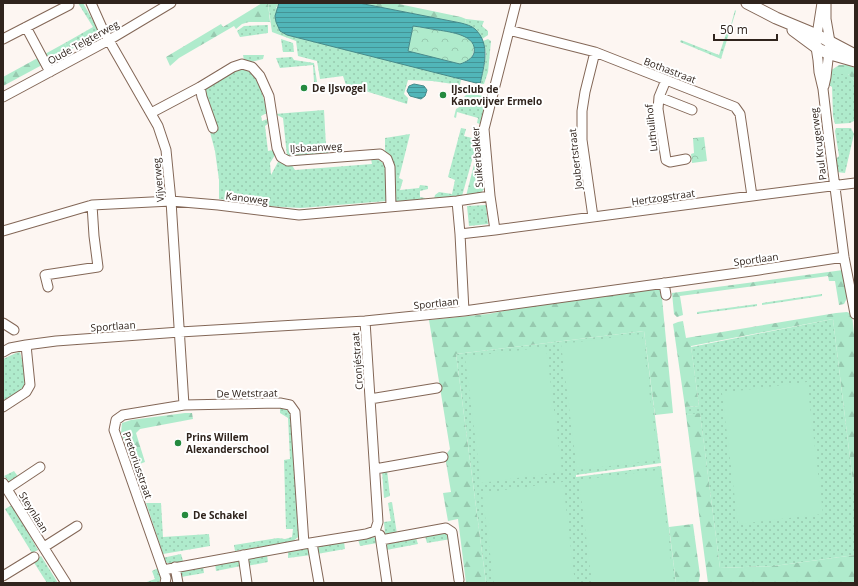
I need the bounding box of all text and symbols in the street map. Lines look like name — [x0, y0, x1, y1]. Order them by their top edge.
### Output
street label: Oude Telgterweg — [45, 16, 122, 67]
scale bar — [714, 16, 777, 42]
text: 50 m — [720, 21, 748, 38]
street label: Bothastraat — [642, 54, 699, 87]
place label: De IJsvogel — [312, 81, 366, 95]
place label: IJsclub de Kanovijver Ermelo — [451, 82, 542, 108]
marker: De IJsvogel — [299, 83, 309, 93]
marker: IJsclub de Kanovijver Ermelo — [438, 90, 448, 100]
street label: Luthulihof — [641, 103, 660, 152]
street label: Paul Krugerweg — [807, 106, 829, 181]
street label: Suikerbakker — [468, 126, 486, 188]
street label: Joubertstraat — [565, 127, 585, 191]
street label: IJsbaanweg — [289, 139, 343, 155]
street label: Vijverweg — [149, 157, 167, 203]
street label: Hertzogstraat — [630, 186, 696, 208]
street label: Kanoweg — [225, 188, 270, 208]
street label: Sportlaan — [733, 249, 779, 269]
street label: Sportlaan — [413, 294, 459, 312]
street label: Sportlaan — [90, 317, 136, 335]
street label: Cronjéstraat — [348, 331, 366, 390]
street label: De Wetstraat — [216, 385, 278, 401]
street label: Pretoriusstraat — [120, 430, 156, 501]
place label: Prins Willem Alexanderschool — [186, 430, 269, 456]
marker: Prins Willem Alexanderschool — [173, 438, 183, 448]
street label: Steynlaan — [16, 489, 52, 535]
place label: De Schakel — [193, 508, 247, 522]
marker: De Schakel — [180, 510, 190, 520]

